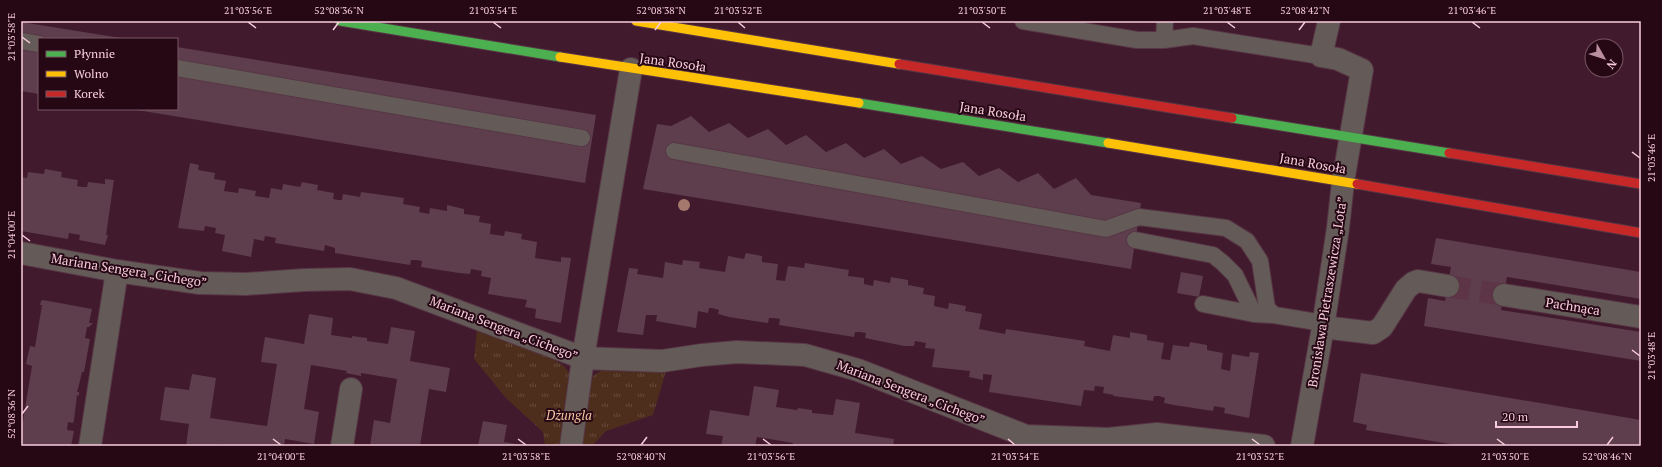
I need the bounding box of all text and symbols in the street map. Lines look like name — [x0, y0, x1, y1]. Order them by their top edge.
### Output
text: 21°03'56"E — [224, 4, 272, 17]
text: 52°08'36"N — [314, 4, 364, 17]
text: 21°03'54"E — [469, 4, 517, 17]
text: 52°08'38"N — [636, 4, 686, 17]
text: 21°03'52"E — [714, 4, 762, 17]
text: 21°03'50"E — [958, 4, 1006, 17]
text: 21°03'48"E — [1203, 4, 1251, 17]
text: 52°08'42"N — [1280, 4, 1330, 17]
text: 21°03'46"E — [1448, 4, 1496, 17]
text: 21°03'58"E — [5, 13, 18, 61]
legend — [38, 38, 178, 110]
north arrow — [1584, 38, 1624, 78]
text: Płynnie — [74, 46, 115, 61]
street label: Jana Rosoła — [638, 48, 708, 76]
text: N — [1603, 57, 1620, 72]
text: Wolno — [74, 66, 109, 81]
text: Korek — [74, 86, 105, 101]
street label: Jana Rosoła — [958, 97, 1028, 125]
text: 21°03'46"E — [1645, 134, 1658, 182]
street label: Jana Rosoła — [1278, 148, 1348, 178]
street label: Bronisława Pietraszewicza „Lota” — [1303, 195, 1351, 389]
text: 21°04'00"E — [5, 211, 18, 259]
street label: Mariana Sengera „Cichego” — [50, 249, 208, 291]
street label: Mariana Sengera „Cichego” — [427, 291, 581, 365]
street label: Pachnąca — [1544, 293, 1602, 319]
text: 21°03'48"E — [1645, 332, 1658, 380]
street label: Mariana Sengera „Cichego” — [834, 355, 988, 429]
text: 52°08'36"N — [5, 389, 18, 439]
scale bar — [1496, 403, 1577, 429]
park label: Dżungla — [545, 406, 592, 424]
text: 20 m — [1502, 409, 1529, 424]
text: 21°04'00"E — [257, 450, 305, 463]
text: 21°03'58"E — [502, 450, 550, 463]
text: 52°08'40"N — [616, 450, 666, 463]
text: 21°03'56"E — [747, 450, 795, 463]
text: 21°03'54"E — [991, 450, 1039, 463]
text: 21°03'52"E — [1236, 450, 1284, 463]
text: 21°03'50"E — [1481, 450, 1529, 463]
text: 52°08'46"N — [1582, 450, 1632, 463]

